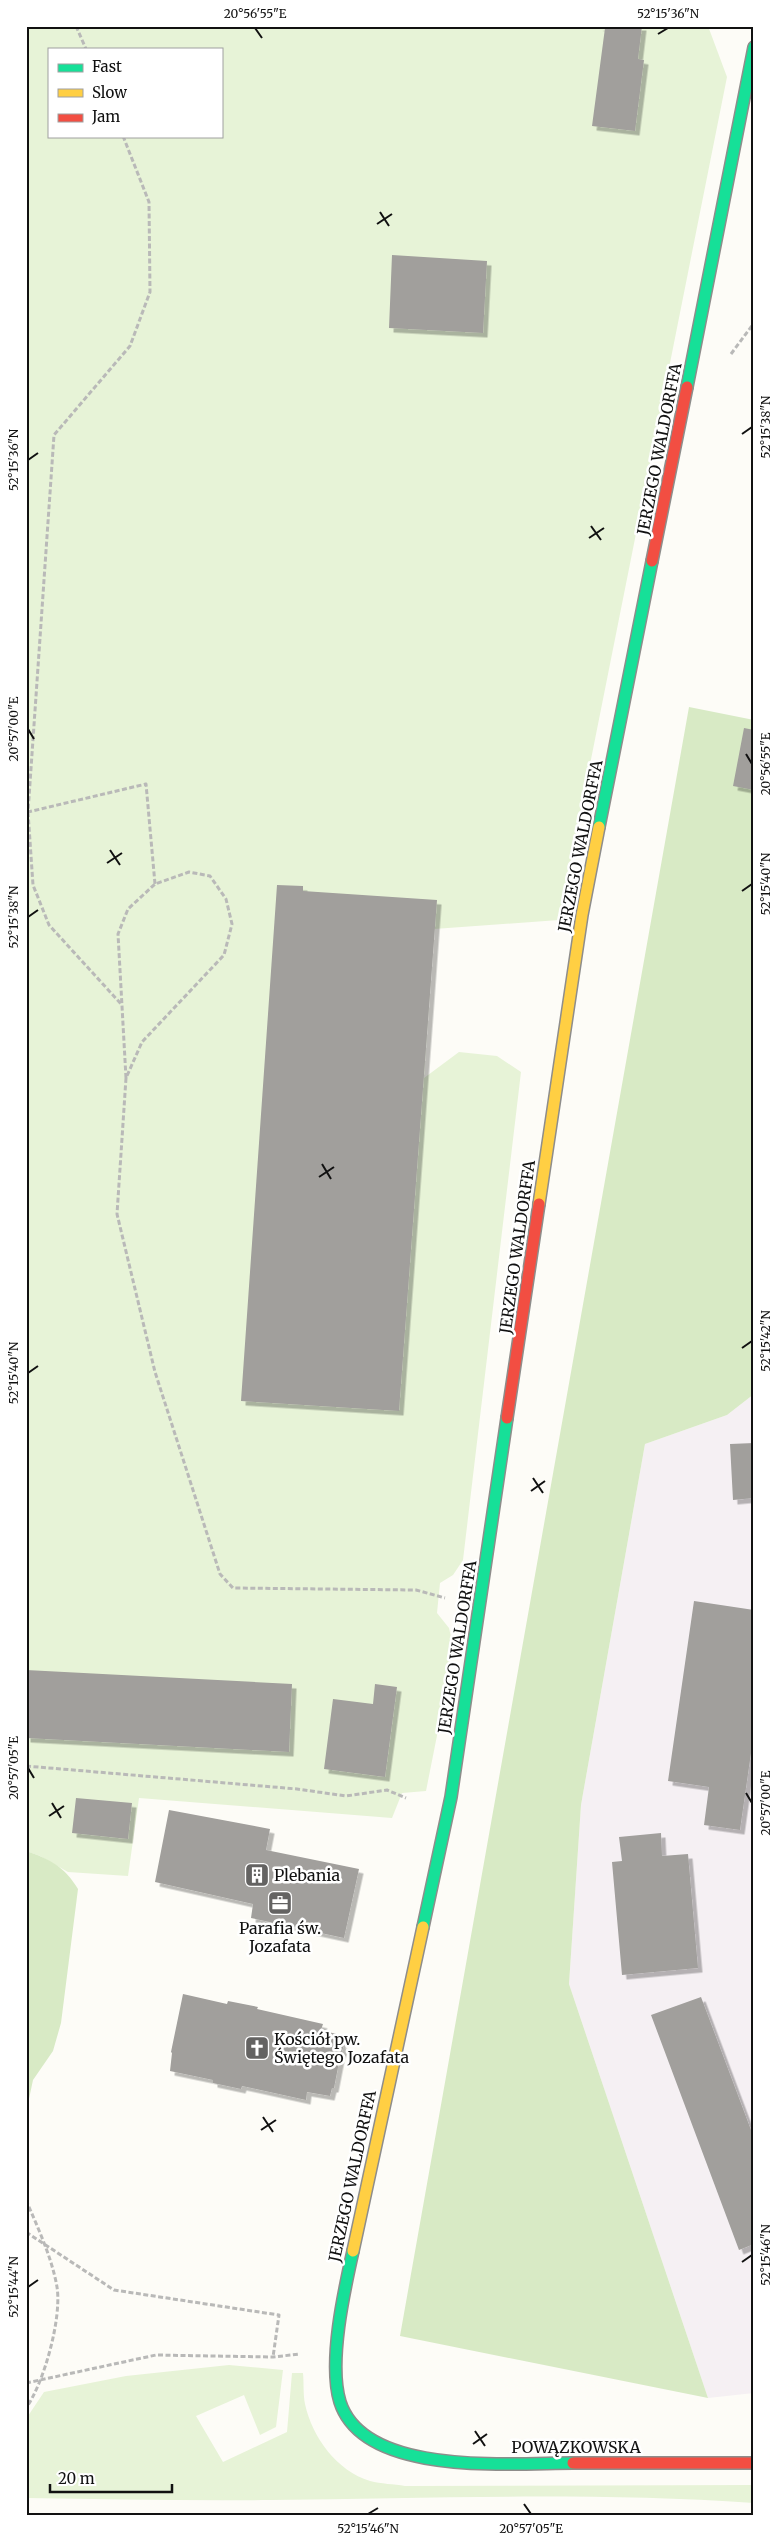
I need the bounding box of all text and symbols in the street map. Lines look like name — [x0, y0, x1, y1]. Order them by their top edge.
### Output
text: 20°56'55"E — [224, 6, 287, 21]
text: 52°15'36"N — [637, 6, 700, 21]
legend — [48, 48, 222, 138]
text: Fast — [92, 57, 122, 76]
text: Slow — [92, 83, 127, 102]
text: Jam — [91, 107, 120, 126]
street label: JERZEGO WALDORFFA — [632, 360, 686, 538]
text: 52°15'38"N — [758, 395, 773, 458]
text: 52°15'36"N — [6, 428, 21, 491]
text: 20°57'00"E — [6, 696, 21, 761]
text: 20°56'55"E — [758, 732, 773, 795]
street label: JERZEGO WALDORFFA — [553, 757, 607, 935]
text: 52°15'40"N — [758, 852, 773, 915]
text: 52°15'38"N — [6, 885, 21, 948]
street label: JERZEGO WALDORFFA — [495, 1158, 539, 1336]
text: 52°15'42"N — [758, 1310, 773, 1372]
text: 52°15'40"N — [6, 1341, 21, 1404]
street label: JERZEGO WALDORFFA — [433, 1558, 481, 1736]
text: 20°57'05"E — [6, 1736, 21, 1800]
text: 20°57'00"E — [758, 1770, 773, 1835]
building icon: Plebania — [244, 1862, 270, 1888]
place label: Plebania — [274, 1865, 340, 1885]
office icon: Parafia św. Jozafata — [267, 1890, 293, 1916]
place label: Parafia św. Jozafata — [239, 1918, 321, 1956]
place label: Kościół pw. Świętego Jozafata — [274, 2029, 410, 2067]
church icon: Kościół pw. Świętego Jozafata — [244, 2035, 270, 2061]
street label: JERZEGO WALDORFFA — [324, 2088, 380, 2265]
text: 52°15'46"N — [758, 2223, 773, 2286]
text: 52°15'44"N — [6, 2256, 21, 2318]
street label: POWĄZKOWSKA — [511, 2437, 641, 2457]
scale bar — [50, 2462, 172, 2494]
text: 20 m — [58, 2469, 95, 2488]
text: 52°15'46"N — [337, 2521, 400, 2536]
text: 20°57'05"E — [499, 2521, 563, 2536]

